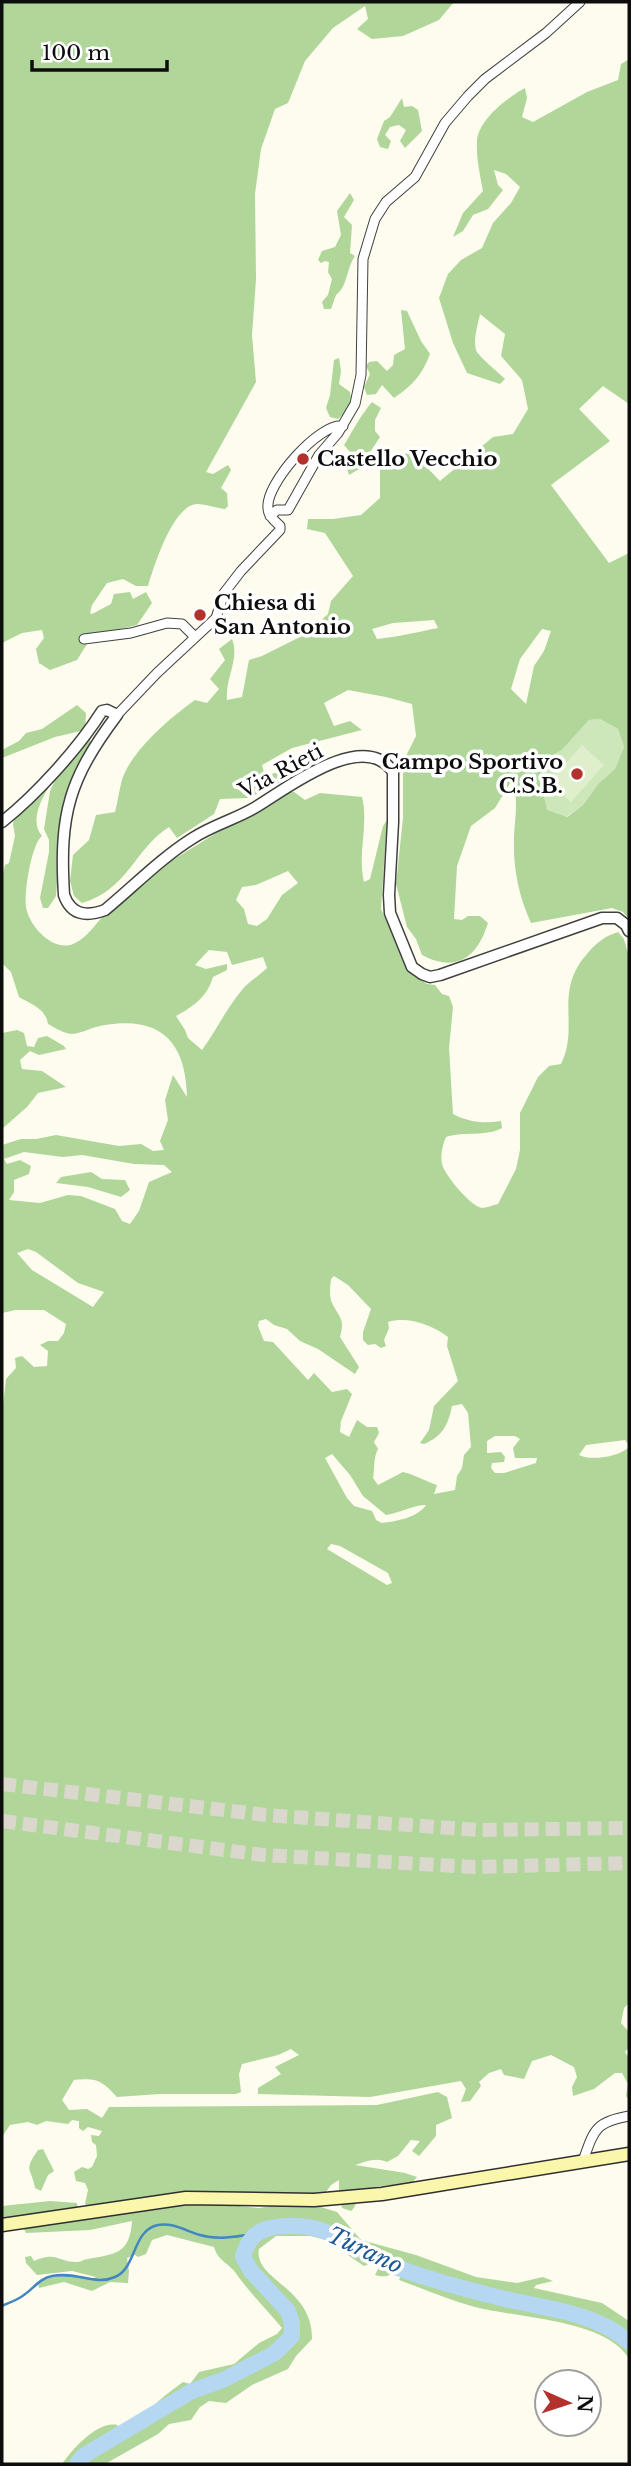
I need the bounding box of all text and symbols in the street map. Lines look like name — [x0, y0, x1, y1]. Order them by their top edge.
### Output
scale bar — [32, 28, 166, 72]
text: 100 m — [42, 40, 110, 66]
place label: Castello Vecchio — [317, 446, 498, 472]
marker: Castello Vecchio — [295, 451, 311, 467]
place label: Chiesa di San Antonio — [214, 590, 351, 640]
marker: Chiesa di San Antonio — [192, 607, 208, 623]
street label: Via Rieti — [234, 738, 328, 804]
place label: Campo Sportivo C.S.B. — [382, 749, 563, 799]
marker: Campo Sportivo C.S.B. — [569, 766, 585, 782]
water label: Turano — [323, 2220, 407, 2280]
north arrow — [533, 2368, 603, 2438]
text: N — [573, 2394, 596, 2414]

